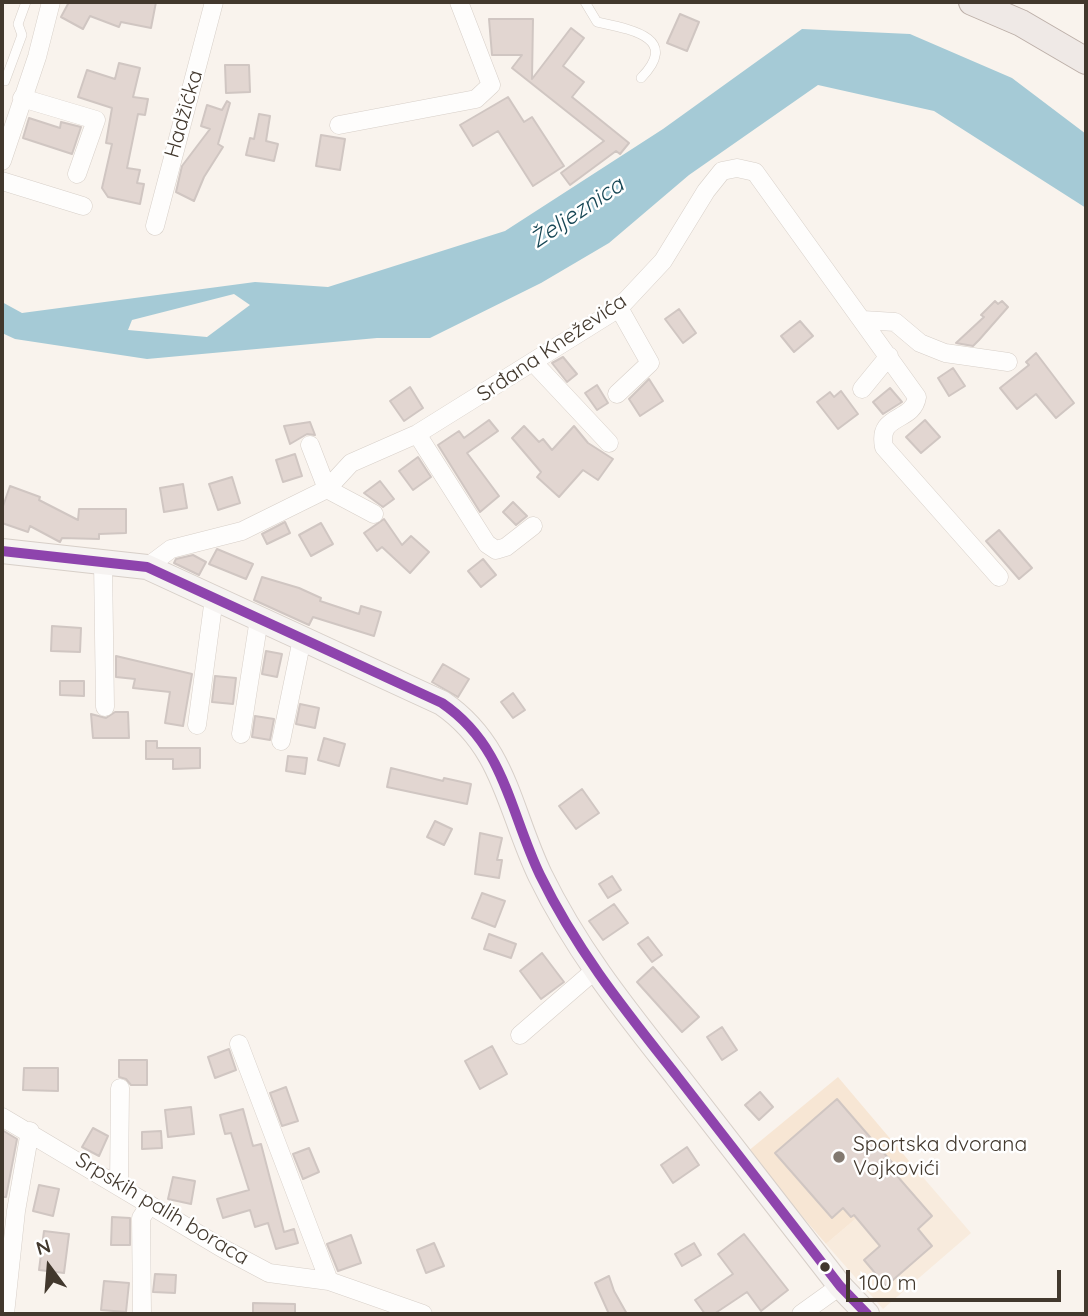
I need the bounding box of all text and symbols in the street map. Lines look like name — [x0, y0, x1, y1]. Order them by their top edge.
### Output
street label: Hadžićka — [160, 67, 208, 161]
water label: Željeznica — [525, 172, 629, 254]
street label: Srđana Kneževića — [472, 289, 632, 407]
place label: Sportska dvorana Vojkovići — [853, 1132, 1027, 1182]
street label: Srpskih palih boraca — [71, 1147, 253, 1271]
marker: Sportska dvorana Vojkovići — [831, 1149, 847, 1165]
north arrow — [14, 1232, 84, 1302]
text: N — [33, 1233, 53, 1260]
scale bar — [850, 1256, 1065, 1300]
unlabelled marker — [818, 1260, 832, 1274]
text: 100 m — [859, 1269, 917, 1295]

